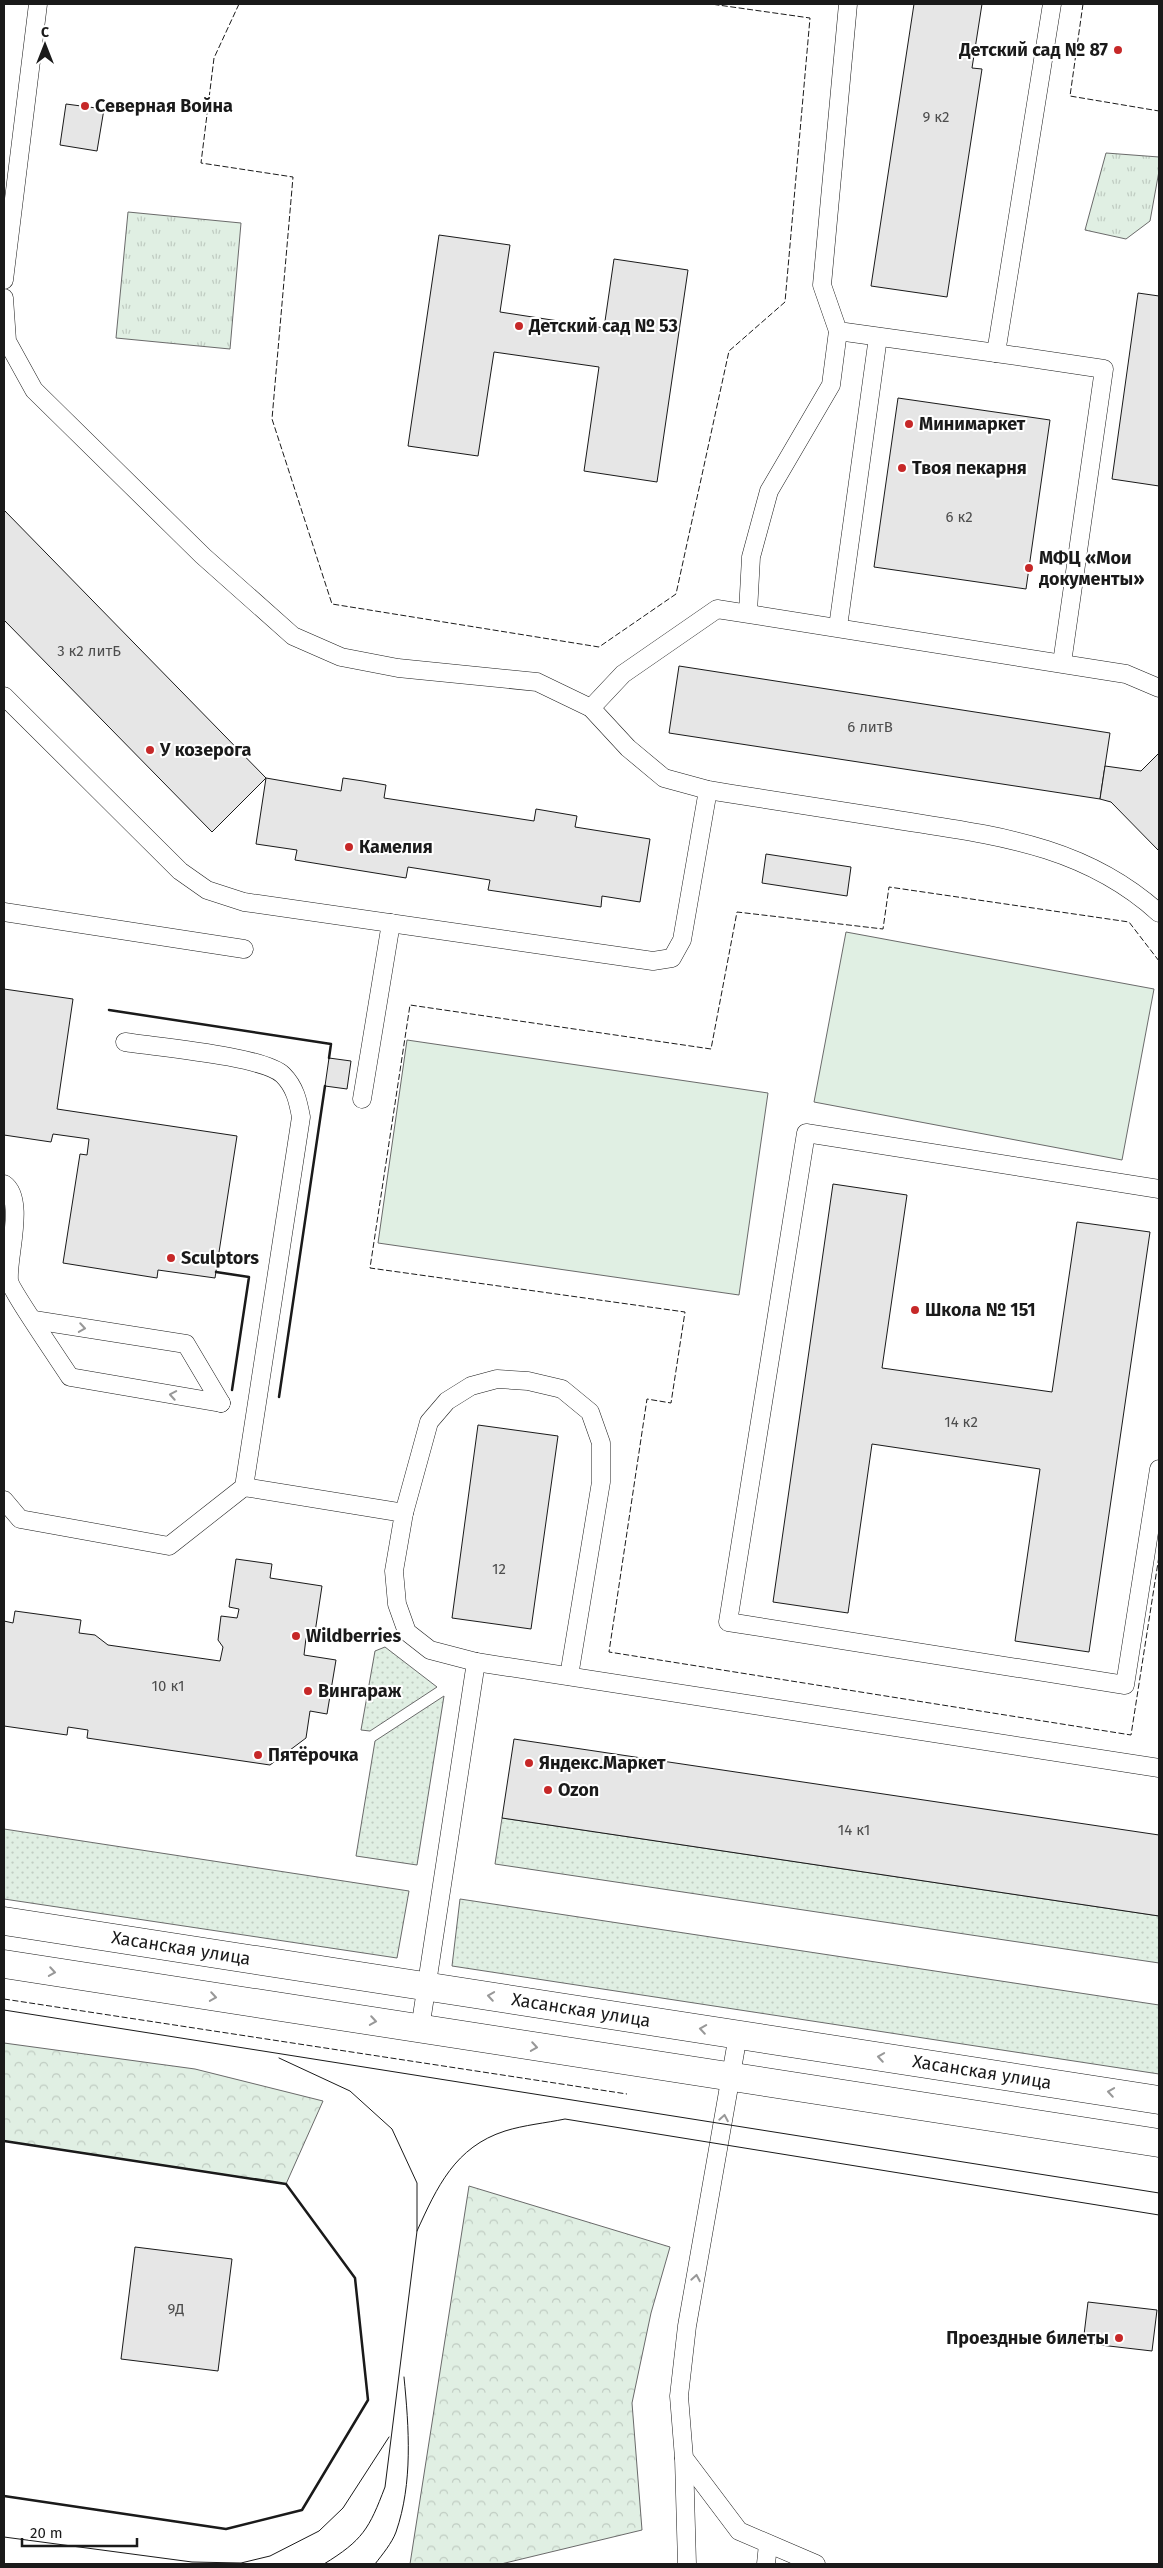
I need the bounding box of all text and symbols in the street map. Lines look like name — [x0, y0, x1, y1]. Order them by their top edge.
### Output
north arrow — [20, 20, 70, 70]
text: С — [41, 24, 49, 41]
place label: Детский сад № 87 — [958, 39, 1109, 61]
marker: Детский сад № 87 — [1112, 44, 1124, 56]
place label: Северная Война — [95, 95, 233, 117]
marker: Северная Война — [79, 100, 91, 112]
house number: 9 к2 — [922, 108, 950, 126]
place label: Детский сад № 53 — [528, 315, 678, 337]
marker: Детский сад № 53 — [513, 320, 525, 332]
place label: Минимаркет — [919, 413, 1026, 435]
marker: Минимаркет — [903, 418, 915, 430]
place label: Твоя пекарня — [912, 457, 1027, 479]
marker: Твоя пекарня — [896, 462, 908, 474]
house number: 6 к2 — [945, 508, 973, 526]
place label: МФЦ «Мои документы» — [1039, 547, 1145, 590]
marker: МФЦ «Мои документы» — [1023, 562, 1035, 574]
house number: 3 к2 литБ — [57, 642, 121, 660]
house number: 6 литВ — [847, 718, 893, 736]
place label: У козерога — [159, 739, 251, 761]
marker: У козерога — [144, 744, 156, 756]
place label: Камелия — [359, 836, 433, 858]
marker: Камелия — [343, 841, 355, 853]
place label: Sculptors — [181, 1247, 259, 1269]
marker: Sculptors — [165, 1252, 177, 1264]
place label: Школа № 151 — [925, 1299, 1036, 1321]
marker: Школа № 151 — [909, 1304, 921, 1316]
one-way arrow — [78, 1322, 86, 1332]
one-way arrow — [168, 1390, 176, 1401]
house number: 14 к2 — [944, 1413, 978, 1431]
house number: 12 — [492, 1560, 506, 1578]
place label: Wildberries — [306, 1625, 402, 1647]
marker: Wildberries — [290, 1630, 302, 1642]
house number: 10 к1 — [152, 1677, 184, 1695]
place label: Вингараж — [318, 1680, 402, 1702]
marker: Вингараж — [302, 1685, 314, 1697]
place label: Пятёрочка — [268, 1744, 359, 1766]
marker: Пятёрочка — [252, 1749, 264, 1761]
place label: Яндекс.Маркет — [539, 1752, 666, 1774]
marker: Яндекс.Маркет — [523, 1757, 535, 1769]
place label: Ozon — [558, 1779, 599, 1801]
marker: Ozon — [542, 1784, 554, 1796]
house number: 14 к1 — [838, 1821, 870, 1839]
street label: Хасанская улица — [110, 1926, 252, 1970]
one-way arrow — [48, 1966, 56, 1977]
street label: Хасанская улица — [510, 1988, 652, 2032]
one-way arrow — [208, 1991, 217, 2001]
one-way arrow — [487, 1991, 495, 2002]
one-way arrow — [369, 2016, 378, 2026]
one-way arrow — [699, 2025, 708, 2035]
one-way arrow — [529, 2041, 538, 2051]
street label: Хасанская улица — [911, 2050, 1053, 2094]
one-way arrow — [877, 2052, 885, 2063]
one-way arrow — [1107, 2088, 1115, 2098]
one-way arrow — [718, 2114, 728, 2122]
one-way arrow — [690, 2274, 700, 2282]
house number: 9Д — [167, 2300, 185, 2318]
place label: Проездные билеты — [946, 2327, 1109, 2349]
marker: Проездные билеты — [1113, 2332, 1125, 2344]
scale bar — [22, 2516, 138, 2548]
text: 20 m — [30, 2524, 63, 2542]

